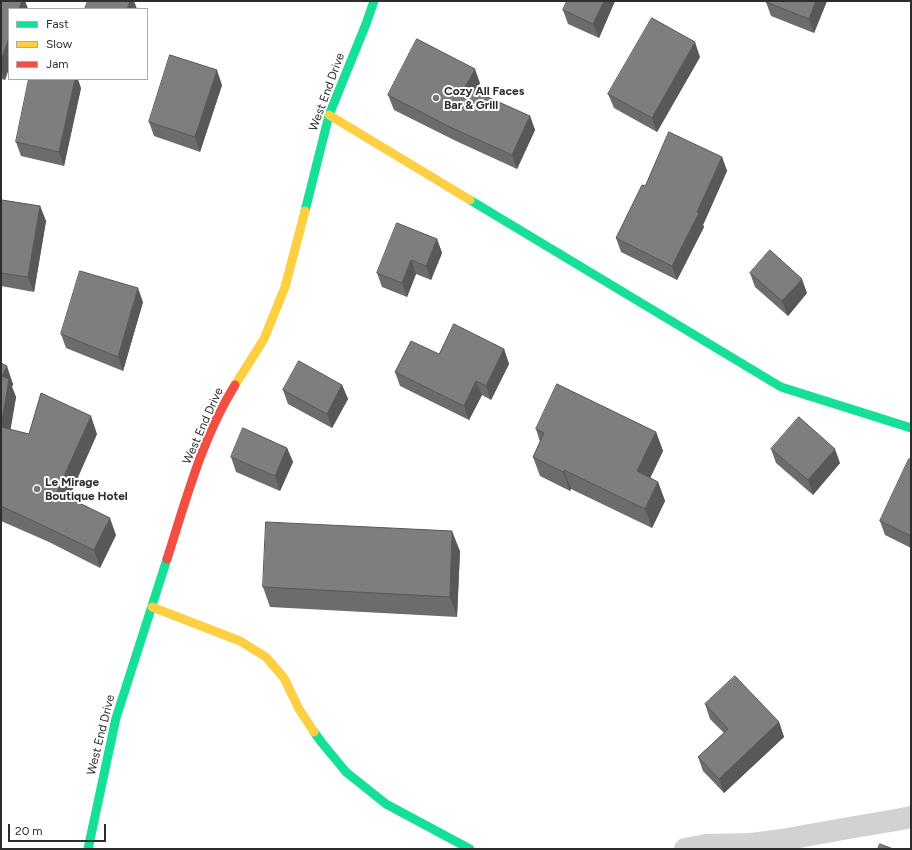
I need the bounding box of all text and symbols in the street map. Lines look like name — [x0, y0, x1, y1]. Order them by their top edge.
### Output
legend — [8, 8, 148, 80]
text: Fast — [46, 17, 69, 31]
text: Slow — [46, 37, 72, 51]
street label: West End Drive — [306, 51, 348, 133]
text: Jam — [46, 57, 69, 71]
place label: Cozy All Faces Bar & Grill — [444, 84, 524, 112]
marker: Cozy All Faces Bar & Grill — [431, 93, 441, 103]
street label: West End Drive — [180, 386, 226, 466]
place label: Le Mirage Boutique Hotel — [45, 475, 128, 503]
marker: Le Mirage Boutique Hotel — [32, 484, 42, 494]
street label: West End Drive — [84, 693, 118, 777]
scale bar — [10, 816, 108, 842]
text: 20 m — [15, 824, 43, 838]

